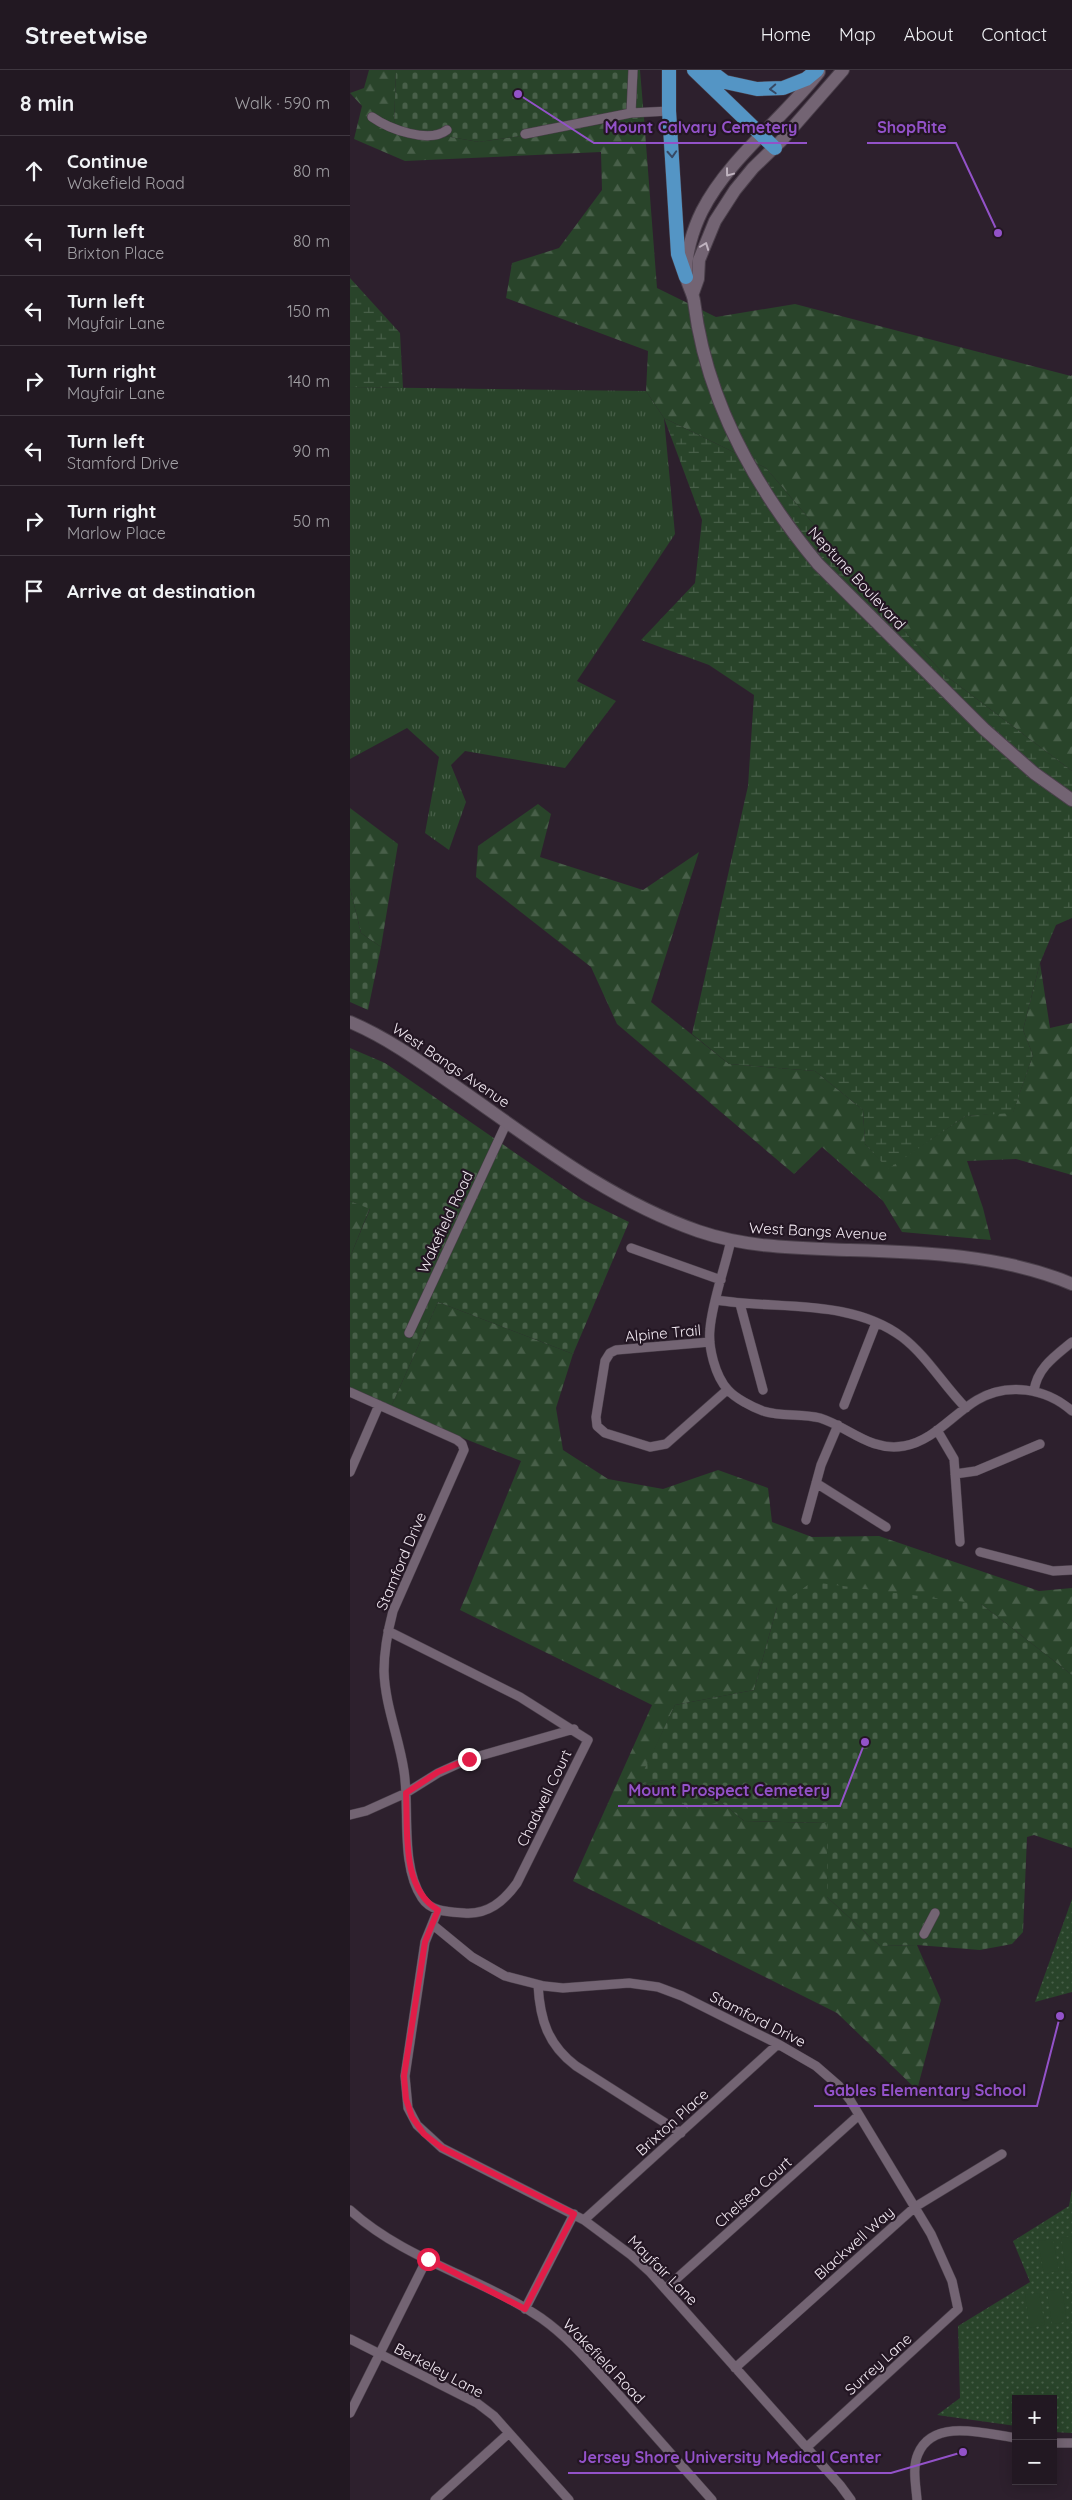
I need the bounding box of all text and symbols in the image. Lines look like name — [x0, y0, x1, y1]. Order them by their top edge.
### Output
text: Streetwise — [25, 20, 148, 50]
text: Home — [761, 23, 811, 46]
text: Map — [839, 23, 876, 46]
text: About — [904, 23, 954, 46]
text: Contact — [982, 23, 1047, 46]
one-way arrow — [769, 83, 777, 94]
text: 8 min — [20, 90, 74, 116]
text: Walk · 590 m — [235, 93, 330, 113]
callout: Mount Calvary Cemetery — [594, 112, 807, 143]
callout: ShopRite — [867, 112, 956, 143]
text: Mount Calvary Cemetery — [605, 117, 797, 137]
text: ShopRite — [877, 117, 947, 137]
text: Continue — [67, 149, 148, 173]
one-way arrow — [666, 150, 677, 158]
icon: ahead — [20, 157, 48, 185]
text: 80 m — [293, 161, 330, 181]
one-way arrow — [726, 167, 734, 176]
text: Wakefield Road — [67, 173, 185, 193]
text: Turn left — [67, 219, 145, 243]
icon: left — [20, 227, 48, 255]
text: 80 m — [293, 231, 330, 251]
text: Brixton Place — [67, 243, 164, 263]
one-way arrow — [699, 243, 709, 251]
text: Turn left — [67, 289, 145, 313]
icon: left — [20, 297, 48, 325]
text: 150 m — [287, 301, 330, 321]
text: Mayfair Lane — [67, 313, 165, 333]
text: Turn right — [67, 359, 156, 383]
icon: right — [20, 367, 48, 395]
text: 140 m — [287, 371, 330, 391]
text: Mayfair Lane — [67, 383, 165, 403]
text: Turn left — [67, 429, 145, 453]
icon: left — [20, 437, 48, 465]
text: 90 m — [293, 441, 330, 461]
text: Stamford Drive — [67, 453, 179, 473]
text: Turn right — [67, 499, 156, 523]
icon: right — [20, 507, 48, 535]
text: 50 m — [293, 511, 330, 531]
text: Marlow Place — [67, 523, 166, 543]
street label: Neptune Boulevard — [804, 523, 910, 633]
icon: arrive — [20, 577, 48, 605]
text: Arrive at destination — [67, 579, 256, 603]
street label: West Bangs Avenue — [388, 1019, 514, 1111]
street label: Wakefield Road — [413, 1168, 477, 1276]
street label: West Bangs Avenue — [749, 1218, 887, 1244]
street label: Alpine Trail — [624, 1320, 702, 1346]
street label: Stamford Drive — [372, 1509, 430, 1613]
street label: Chadwell Court — [512, 1746, 576, 1850]
route end — [458, 1748, 481, 1771]
callout: Mount Prospect Cemetery — [618, 1775, 840, 1806]
text: Mount Prospect Cemetery — [628, 1780, 830, 1800]
street label: Stamford Drive — [707, 1987, 809, 2051]
callout: Gables Elementary School — [814, 2075, 1037, 2106]
text: Gables Elementary School — [824, 2080, 1026, 2100]
street label: Brixton Place — [632, 2084, 712, 2160]
street label: Chelsea Court — [711, 2152, 795, 2232]
street label: Blackwell Way — [810, 2202, 898, 2284]
street label: Mayfair Lane — [624, 2231, 702, 2309]
route start — [417, 2248, 440, 2271]
street label: Wakefield Road — [559, 2315, 649, 2407]
street label: Surrey Lane — [841, 2329, 915, 2399]
street label: Berkeley Lane — [391, 2338, 487, 2402]
map controls — [1012, 2395, 1057, 2485]
button: + — [1012, 2395, 1057, 2440]
button: − — [1012, 2440, 1057, 2485]
callout: Jersey Shore University Medical Center — [568, 2442, 891, 2473]
text: Jersey Shore University Medical Center — [579, 2447, 881, 2467]

